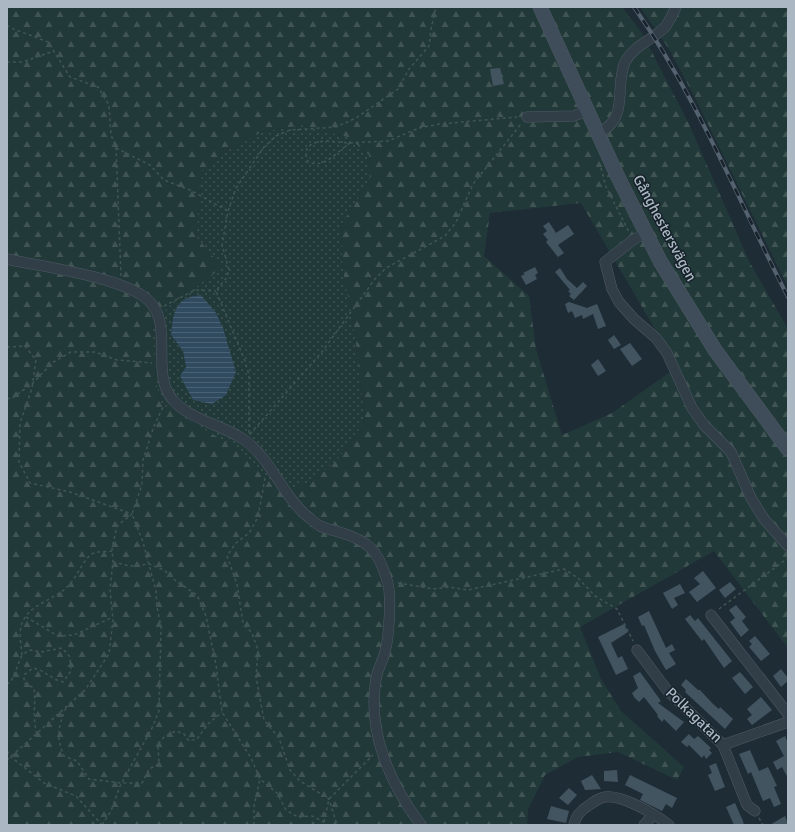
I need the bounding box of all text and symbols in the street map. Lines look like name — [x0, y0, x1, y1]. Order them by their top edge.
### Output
street label: Gånghestersvägen — [629, 172, 701, 284]
street label: Polkagatan — [662, 684, 726, 746]

